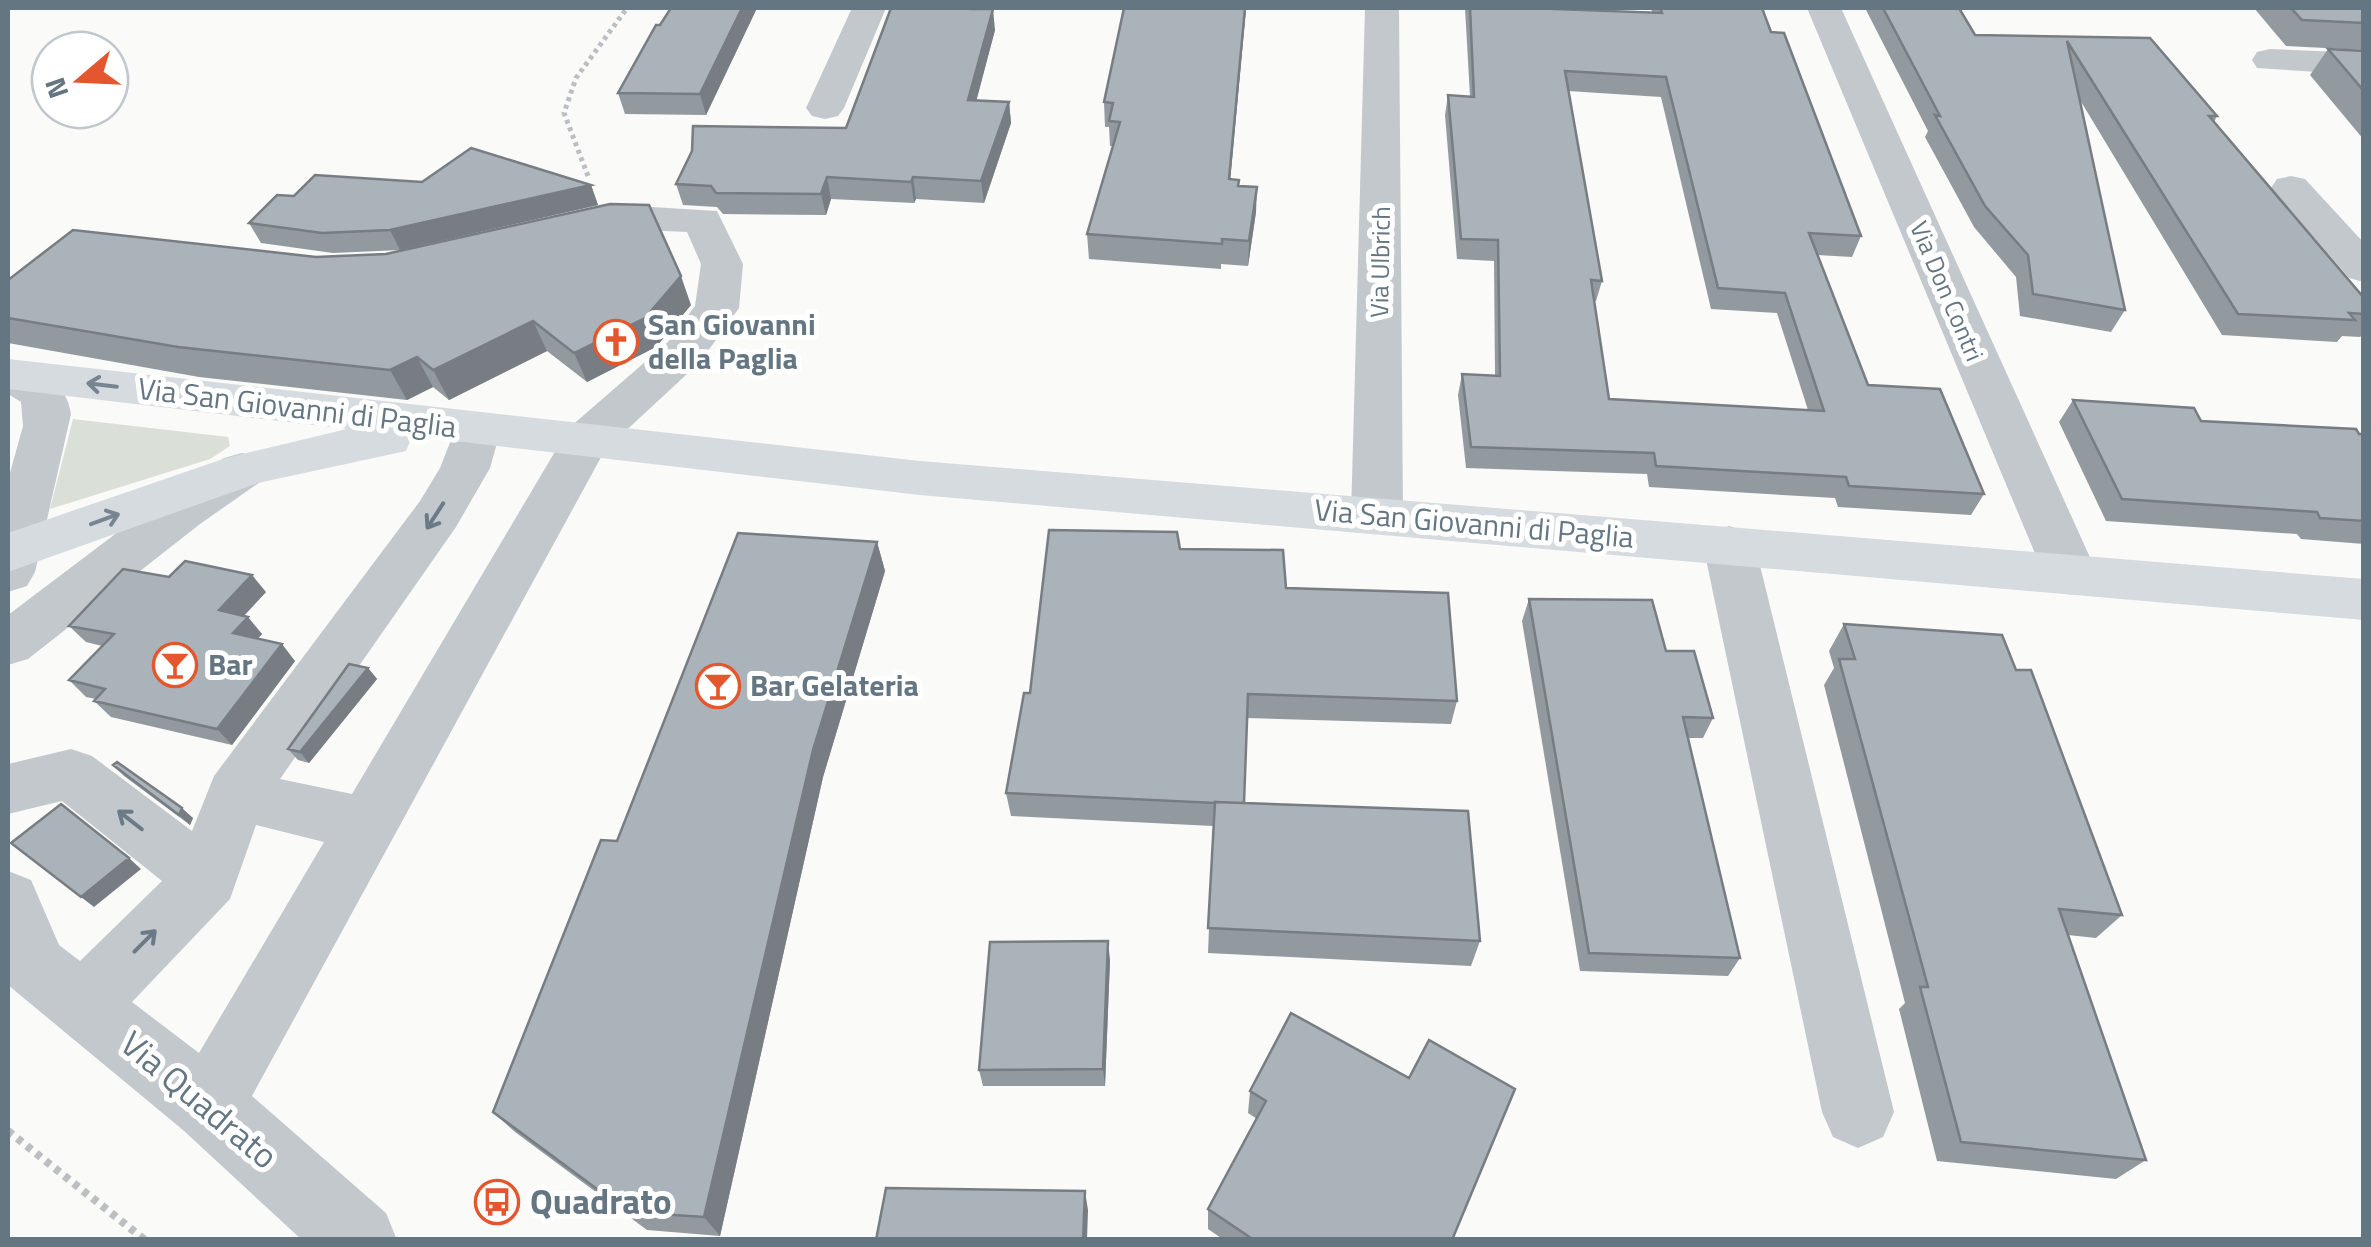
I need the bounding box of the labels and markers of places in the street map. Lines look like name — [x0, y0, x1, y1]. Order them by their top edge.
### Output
place label: San Giovanni della Paglia — [648, 301, 816, 381]
church icon: San Giovanni della Paglia — [593, 319, 639, 365]
place label: Bar — [208, 641, 253, 687]
bar icon: Bar — [152, 642, 198, 688]
place label: Bar Gelateria — [750, 662, 919, 708]
bar icon: Bar Gelateria — [695, 663, 741, 709]
place label: Quadrato — [530, 1174, 672, 1228]
bus stop icon: Quadrato — [474, 1179, 520, 1225]

